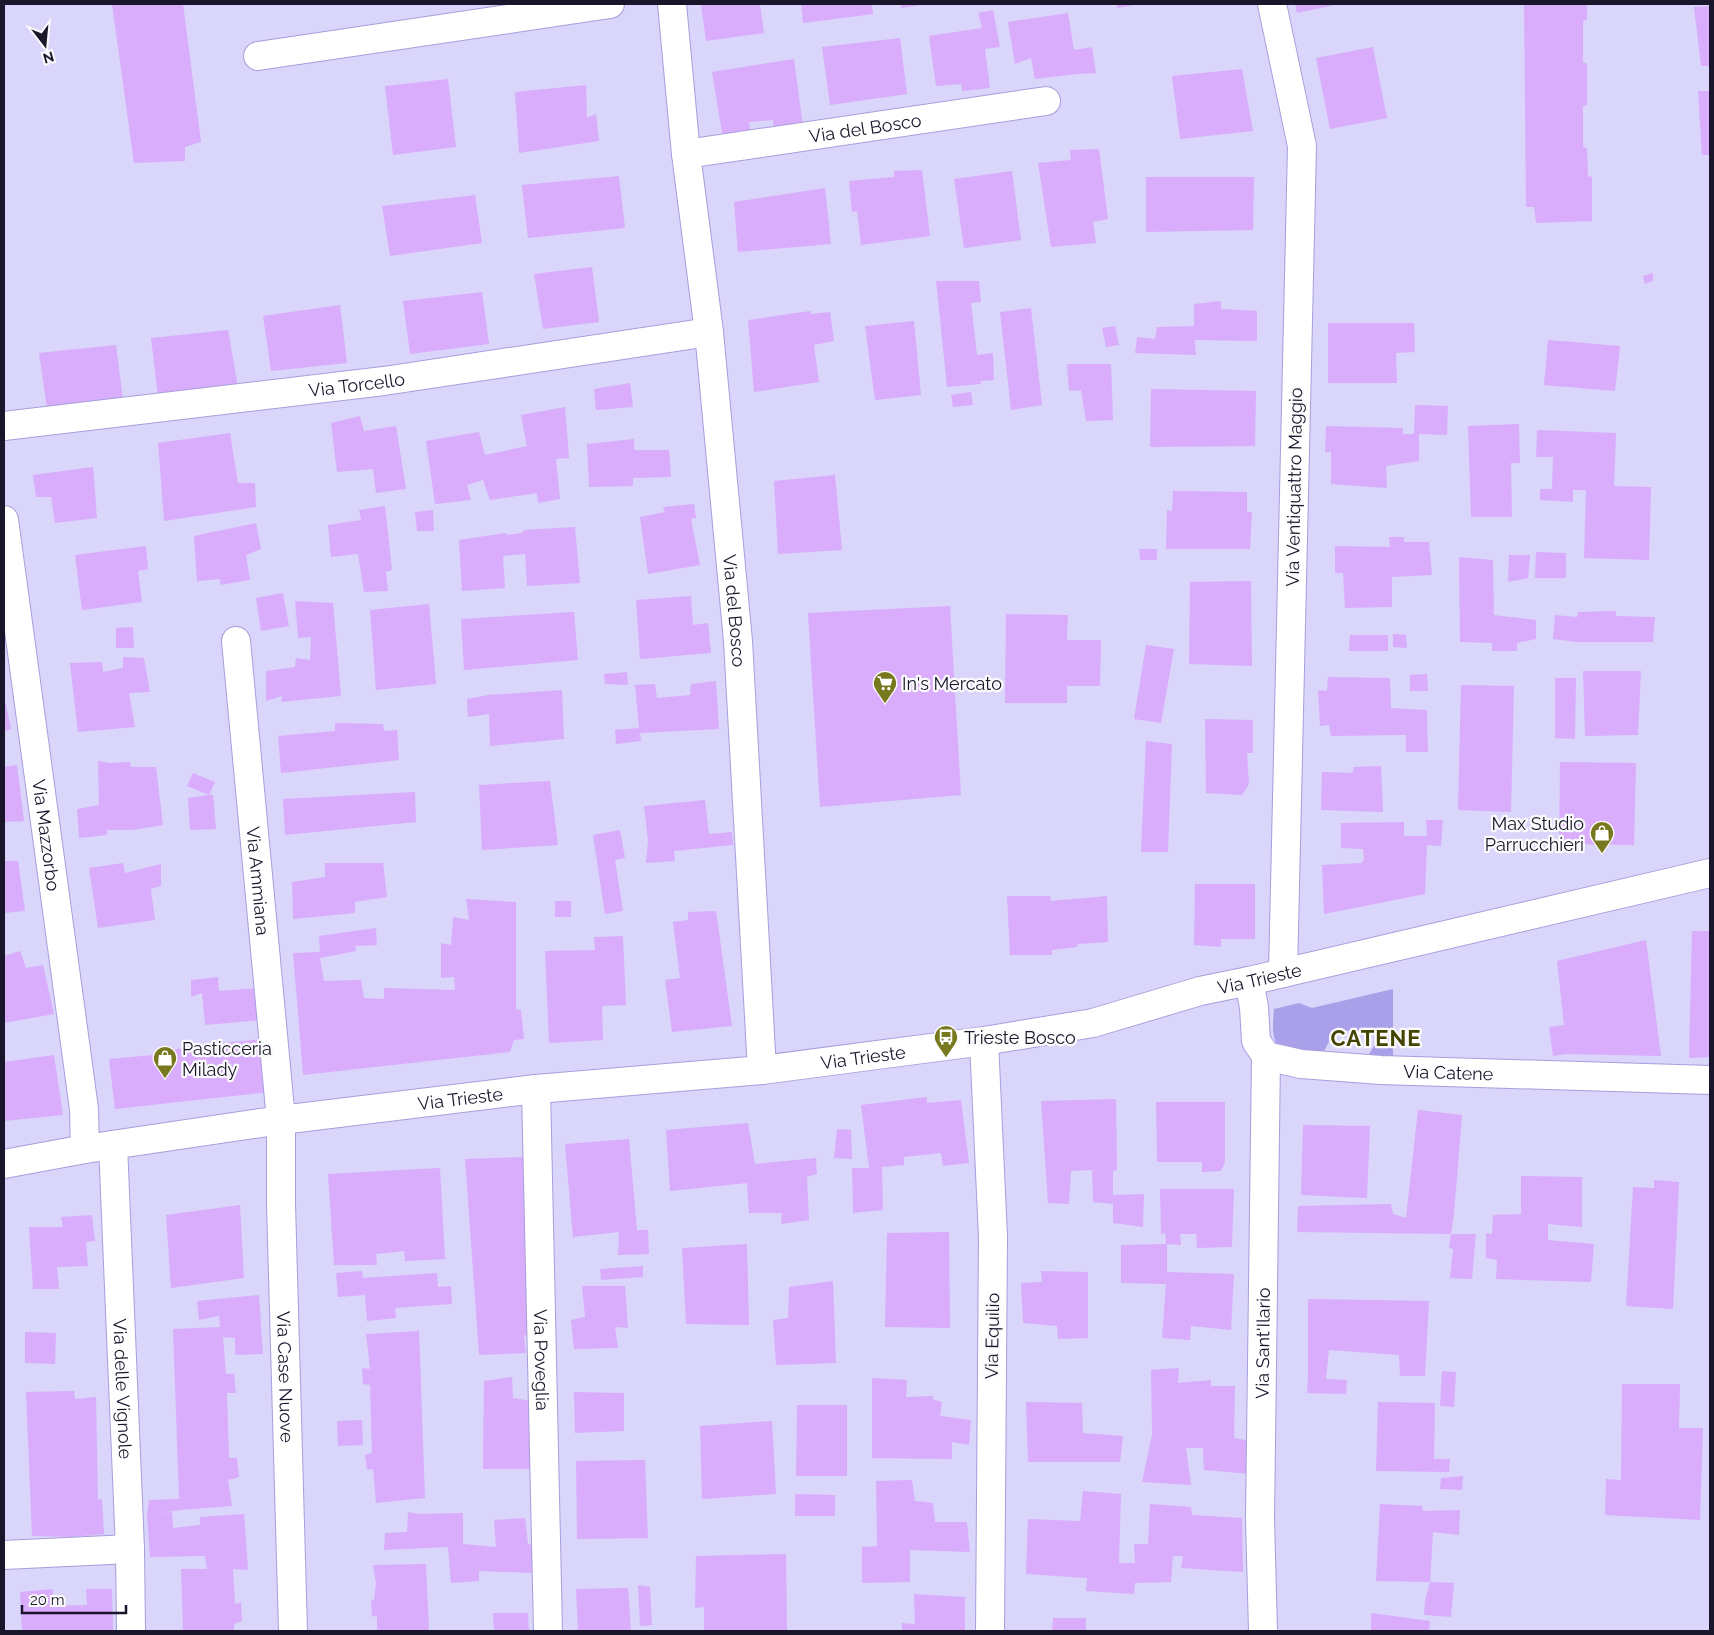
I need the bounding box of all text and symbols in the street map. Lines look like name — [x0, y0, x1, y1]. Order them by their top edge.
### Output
north arrow — [20, 20, 70, 70]
text: N — [41, 48, 56, 67]
street label: Via del Bosco — [808, 109, 923, 146]
street label: Via Torcello — [307, 367, 406, 400]
street label: Via Ventiquattro Maggio — [1282, 387, 1306, 587]
street label: Via del Bosco — [719, 553, 750, 668]
supermarket icon: In's Mercato — [872, 670, 898, 704]
place label: In's Mercato — [902, 673, 1002, 694]
street label: Via Mazzorbo — [29, 778, 65, 893]
place label: Max Studio Parrucchieri — [1485, 813, 1584, 855]
shop icon: Max Studio Parrucchieri — [1589, 820, 1615, 854]
street label: Via Ammiana — [243, 826, 274, 936]
street label: Via Trieste — [1216, 958, 1304, 998]
bus stop icon: Trieste Bosco — [933, 1024, 959, 1058]
district label: CATENE — [1330, 1025, 1422, 1051]
place label: Trieste Bosco — [964, 1027, 1076, 1048]
place label: Pasticceria Milady — [182, 1038, 272, 1080]
street label: Via Trieste — [819, 1041, 907, 1073]
shop icon: Pasticceria Milady — [152, 1045, 178, 1079]
street label: Via Catene — [1403, 1060, 1494, 1084]
street label: Via Trieste — [417, 1083, 504, 1114]
street label: Via Sant'Ilario — [1251, 1287, 1274, 1399]
street label: Via Equilio — [981, 1292, 1003, 1379]
street label: Via Poveglia — [530, 1309, 554, 1411]
street label: Via Case Nuove — [274, 1311, 298, 1443]
street label: Via delle Vignole — [110, 1318, 137, 1460]
scale bar — [22, 1582, 126, 1614]
text: 20 m — [30, 1591, 65, 1609]

